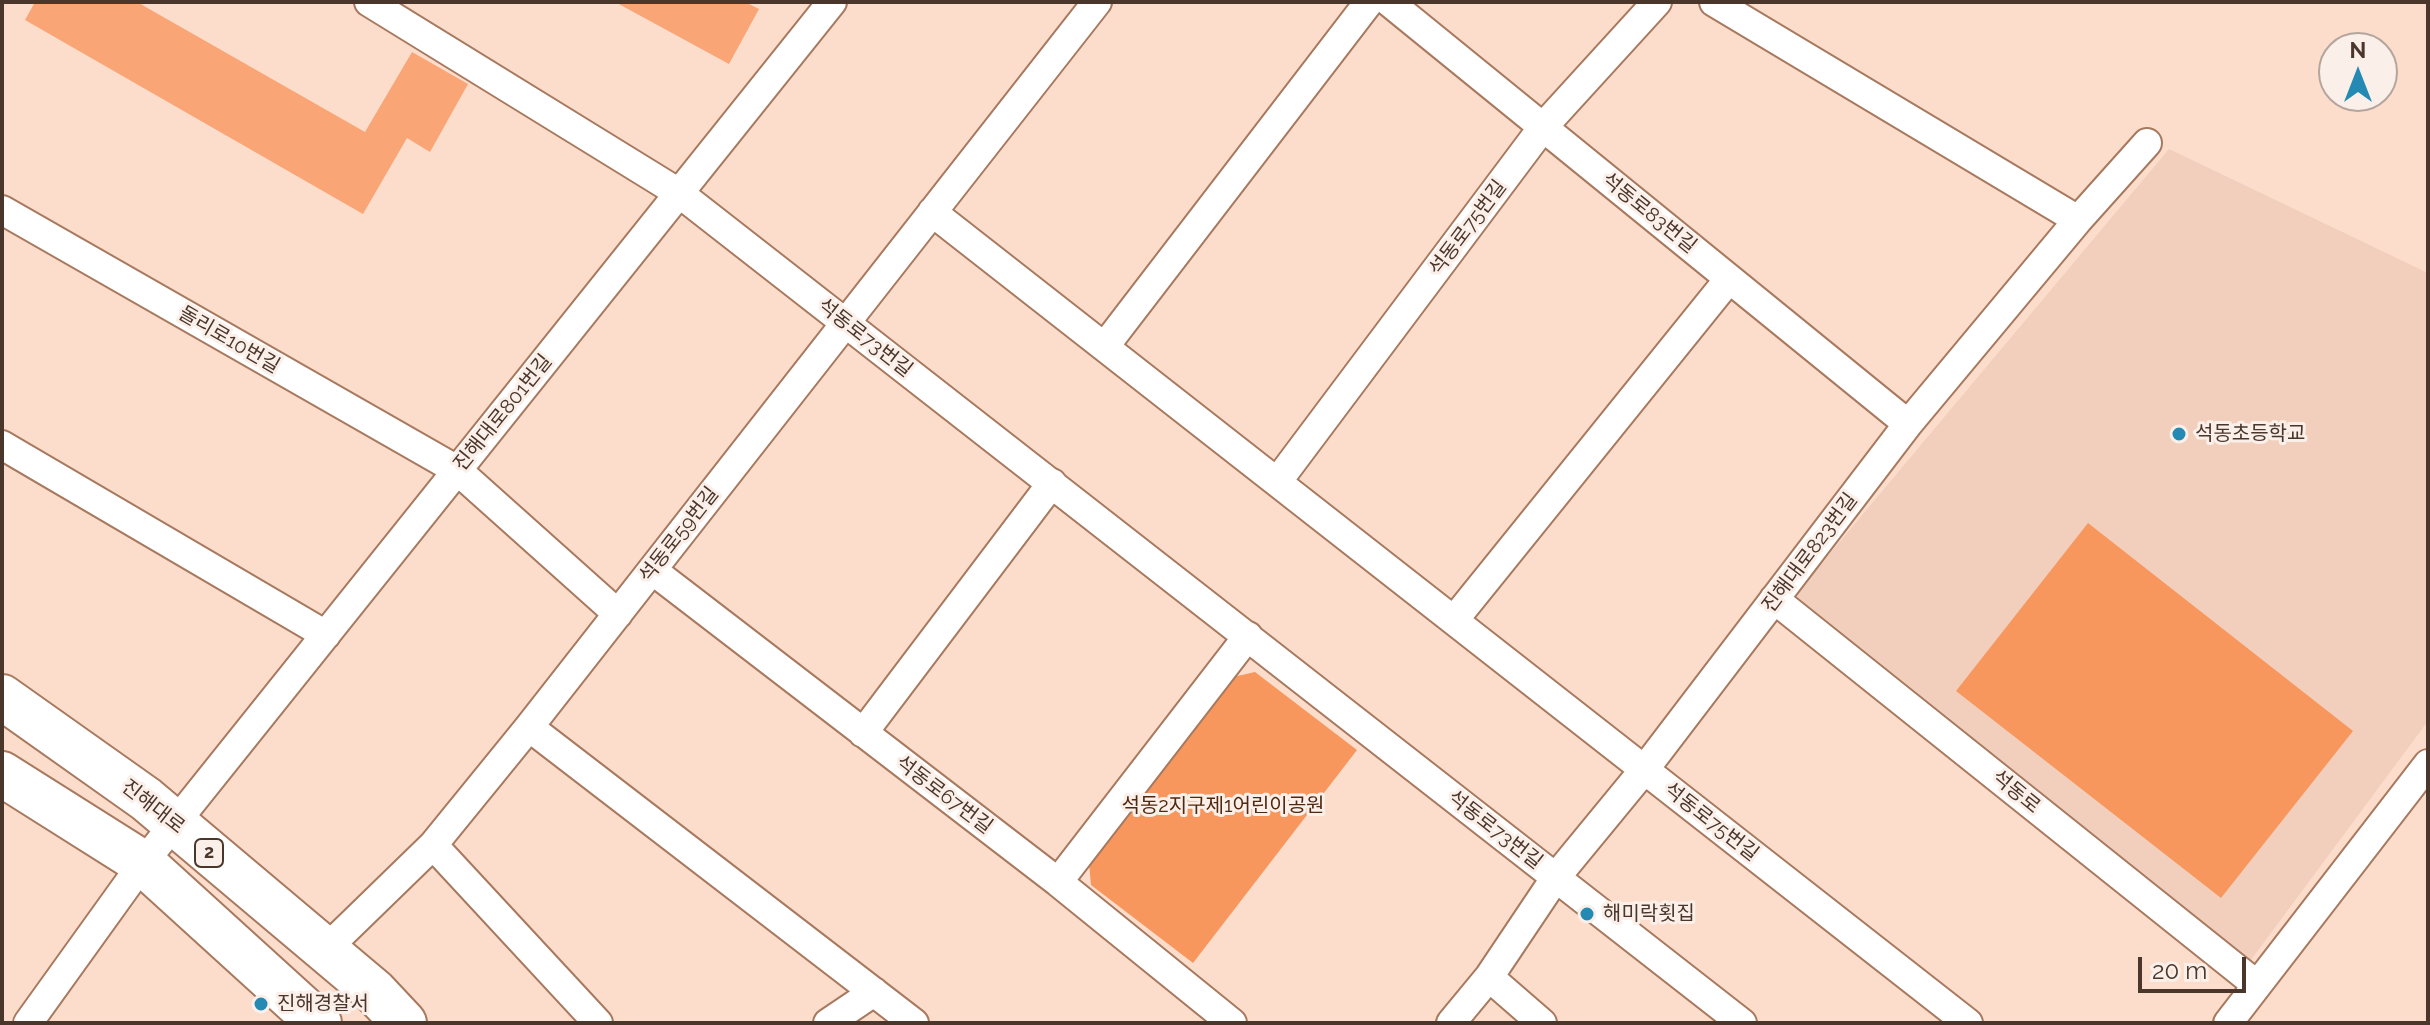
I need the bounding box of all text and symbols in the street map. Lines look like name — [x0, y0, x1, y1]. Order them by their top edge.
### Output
north arrow — [2318, 32, 2398, 112]
text: N — [2350, 37, 2366, 63]
street label: 석동로83번길 — [1597, 168, 1701, 258]
street label: 석동로75번길 — [1424, 176, 1512, 280]
street label: 석동로73번길 — [813, 294, 917, 382]
street label: 돌리로10번길 — [174, 301, 284, 379]
street label: 진해대로801번길 — [449, 350, 557, 476]
place label: 석동초등학교 — [2195, 422, 2305, 446]
marker: 석동초등학교 — [2170, 425, 2188, 443]
street label: 석동로59번길 — [634, 482, 724, 588]
street label: 진해대로823번길 — [1757, 489, 1863, 617]
street label: 석동로67번길 — [891, 751, 997, 839]
street label: 석동로 — [1987, 765, 2045, 819]
street label: 진해대로 — [117, 775, 189, 839]
street label: 석동로75번길 — [1659, 778, 1763, 866]
street label: 석동로73번길 — [1443, 786, 1547, 874]
park label: 석동2지구제1어린이공원 — [1122, 794, 1324, 818]
road number: 2 — [195, 839, 223, 867]
place label: 해미락횟집 — [1603, 902, 1695, 926]
marker: 해미락횟집 — [1578, 905, 1596, 923]
scale bar — [2142, 941, 2250, 991]
text: 20 m — [2152, 956, 2207, 985]
place label: 진해경찰서 — [277, 992, 369, 1016]
marker: 진해경찰서 — [252, 995, 270, 1013]

